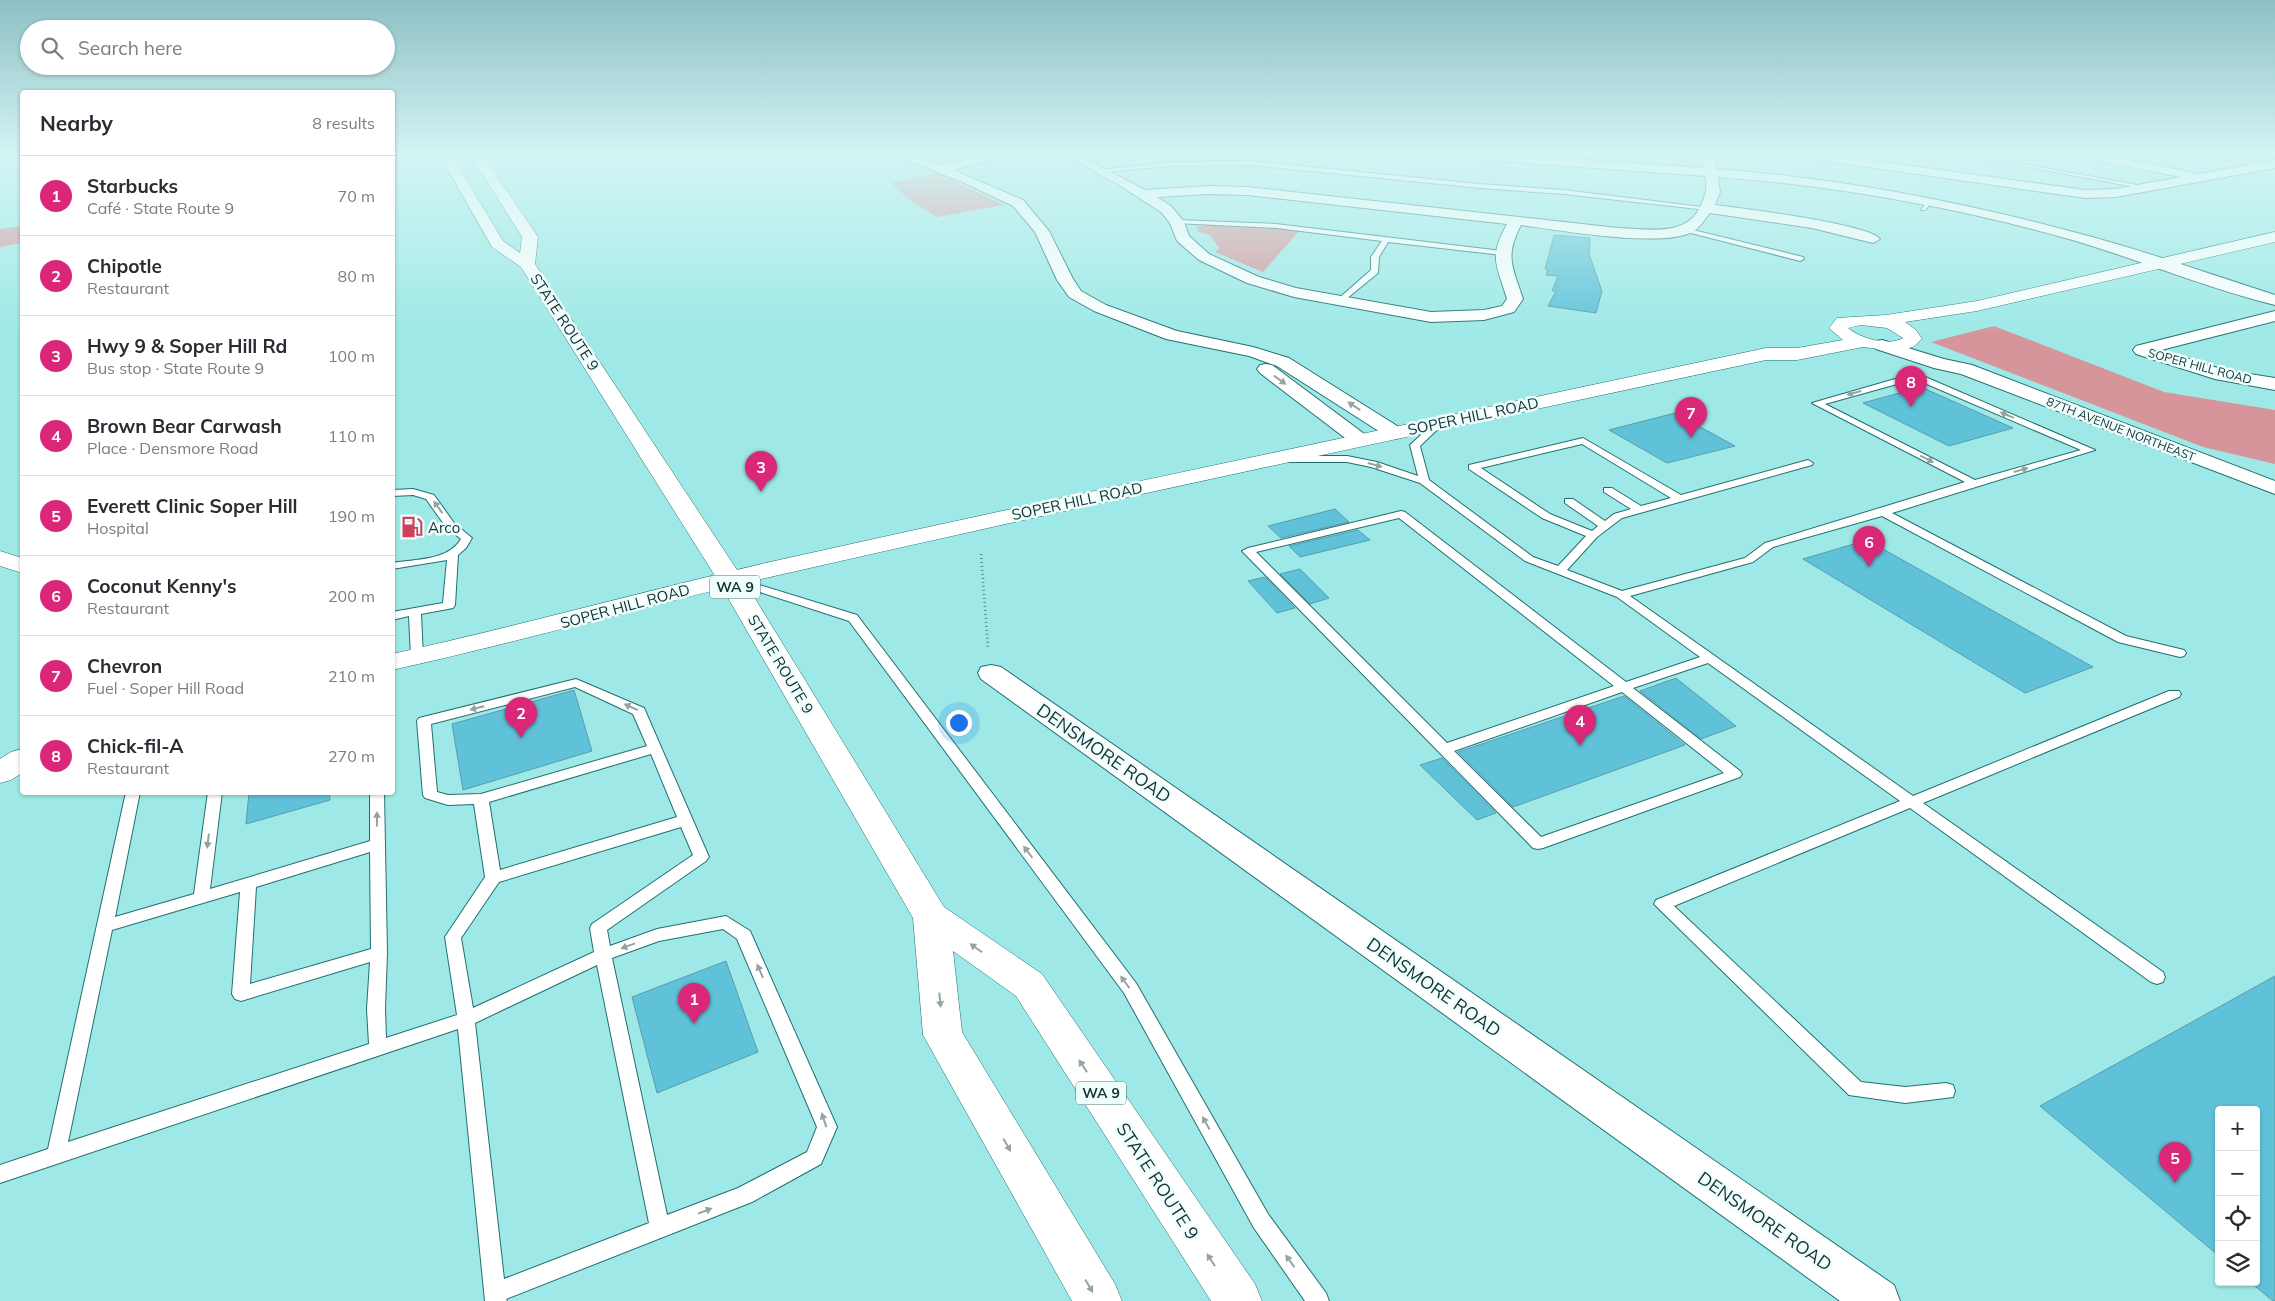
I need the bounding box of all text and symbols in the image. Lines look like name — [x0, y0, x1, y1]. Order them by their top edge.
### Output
search box — [20, 20, 395, 75]
icon: search — [38, 34, 66, 62]
text: Search here — [78, 36, 182, 60]
text: Nearby — [40, 110, 113, 136]
text: 8 results — [312, 113, 375, 133]
text: Starbucks — [87, 174, 178, 198]
text: 1 — [51, 186, 61, 206]
text: 70 m — [338, 186, 375, 206]
text: Café · State Route 9 — [87, 198, 234, 218]
text: Chipotle — [87, 254, 162, 278]
text: 2 — [51, 266, 61, 286]
text: 80 m — [338, 266, 375, 286]
street label: STATE ROUTE 9 — [526, 270, 604, 374]
text: Restaurant — [87, 278, 169, 298]
text: Hwy 9 & Soper Hill Rd — [87, 334, 287, 358]
street label: SOPER HILL ROAD — [2147, 345, 2254, 387]
text: 3 — [51, 346, 61, 366]
text: 100 m — [328, 346, 375, 366]
text: Bus stop · State Route 9 — [87, 358, 264, 378]
pin: 8 — [1895, 366, 1927, 407]
one-way arrow — [1274, 375, 1287, 385]
one-way arrow — [1847, 389, 1862, 397]
street label: SOPER HILL ROAD — [1406, 393, 1540, 439]
street label: 87TH AVENUE NORTHEAST — [2044, 394, 2198, 465]
pin: 7 — [1675, 397, 1707, 438]
one-way arrow — [1347, 401, 1360, 411]
one-way arrow — [2000, 410, 2014, 418]
text: Brown Bear Carwash — [87, 414, 282, 438]
text: 4 — [51, 426, 61, 446]
text: 110 m — [328, 426, 375, 446]
text: Place · Densmore Road — [87, 438, 258, 458]
pin: 3 — [745, 451, 777, 492]
one-way arrow — [1919, 455, 1934, 463]
one-way arrow — [1367, 462, 1382, 470]
one-way arrow — [2013, 465, 2028, 473]
street label: SOPER HILL ROAD — [1010, 478, 1144, 524]
text: Everett Clinic Soper Hill — [87, 494, 298, 518]
one-way arrow — [433, 500, 443, 514]
text: 5 — [51, 506, 61, 526]
text: 190 m — [328, 506, 375, 526]
fuel station icon: Arco — [399, 514, 425, 540]
text: Hospital — [87, 518, 149, 538]
place label: Arco — [428, 518, 460, 537]
pin: 6 — [1853, 526, 1885, 567]
text: Coconut Kenny's — [87, 574, 237, 598]
road number: WA 9 — [710, 576, 760, 598]
street label: SOPER HILL ROAD — [558, 580, 692, 632]
text: 6 — [51, 586, 61, 606]
text: 200 m — [328, 586, 375, 606]
text: Restaurant — [87, 598, 169, 618]
street label: STATE ROUTE 9 — [744, 611, 818, 717]
text: Chevron — [87, 654, 162, 678]
text: 7 — [51, 666, 61, 686]
text: 210 m — [328, 666, 375, 686]
text: Fuel · Soper Hill Road — [87, 678, 244, 698]
pin: 2 — [505, 697, 537, 738]
street label: DENSMORE ROAD — [1032, 698, 1176, 808]
one-way arrow — [624, 703, 638, 711]
one-way arrow — [469, 704, 484, 712]
pin: 4 — [1564, 705, 1596, 746]
your location — [946, 710, 972, 736]
text: Chick-fil-A — [87, 734, 183, 758]
text: 8 — [51, 746, 61, 766]
text: 270 m — [328, 746, 375, 766]
text: Restaurant — [87, 758, 169, 778]
one-way arrow — [373, 810, 381, 826]
one-way arrow — [204, 833, 212, 849]
one-way arrow — [1022, 846, 1033, 859]
street label: DENSMORE ROAD — [1362, 932, 1506, 1042]
one-way arrow — [620, 942, 635, 950]
one-way arrow — [969, 943, 982, 953]
one-way arrow — [755, 964, 763, 978]
one-way arrow — [1120, 975, 1130, 989]
pin: 1 — [678, 983, 710, 1024]
one-way arrow — [936, 993, 944, 1009]
one-way arrow — [1078, 1060, 1088, 1073]
road number: WA 9 — [1076, 1082, 1126, 1104]
map controls — [2215, 1106, 2260, 1286]
button: + — [2215, 1106, 2260, 1151]
one-way arrow — [820, 1112, 828, 1127]
one-way arrow — [1201, 1116, 1210, 1129]
street label: STATE ROUTE 9 — [1112, 1118, 1204, 1244]
one-way arrow — [1003, 1139, 1012, 1152]
pin: 5 — [2159, 1142, 2191, 1183]
button: − — [2215, 1151, 2260, 1196]
street label: DENSMORE ROAD — [1693, 1166, 1837, 1276]
button: locate — [2215, 1196, 2260, 1241]
one-way arrow — [698, 1207, 713, 1215]
button: layers — [2215, 1241, 2260, 1286]
one-way arrow — [1206, 1254, 1216, 1267]
one-way arrow — [1285, 1254, 1295, 1268]
one-way arrow — [1085, 1279, 1094, 1292]

